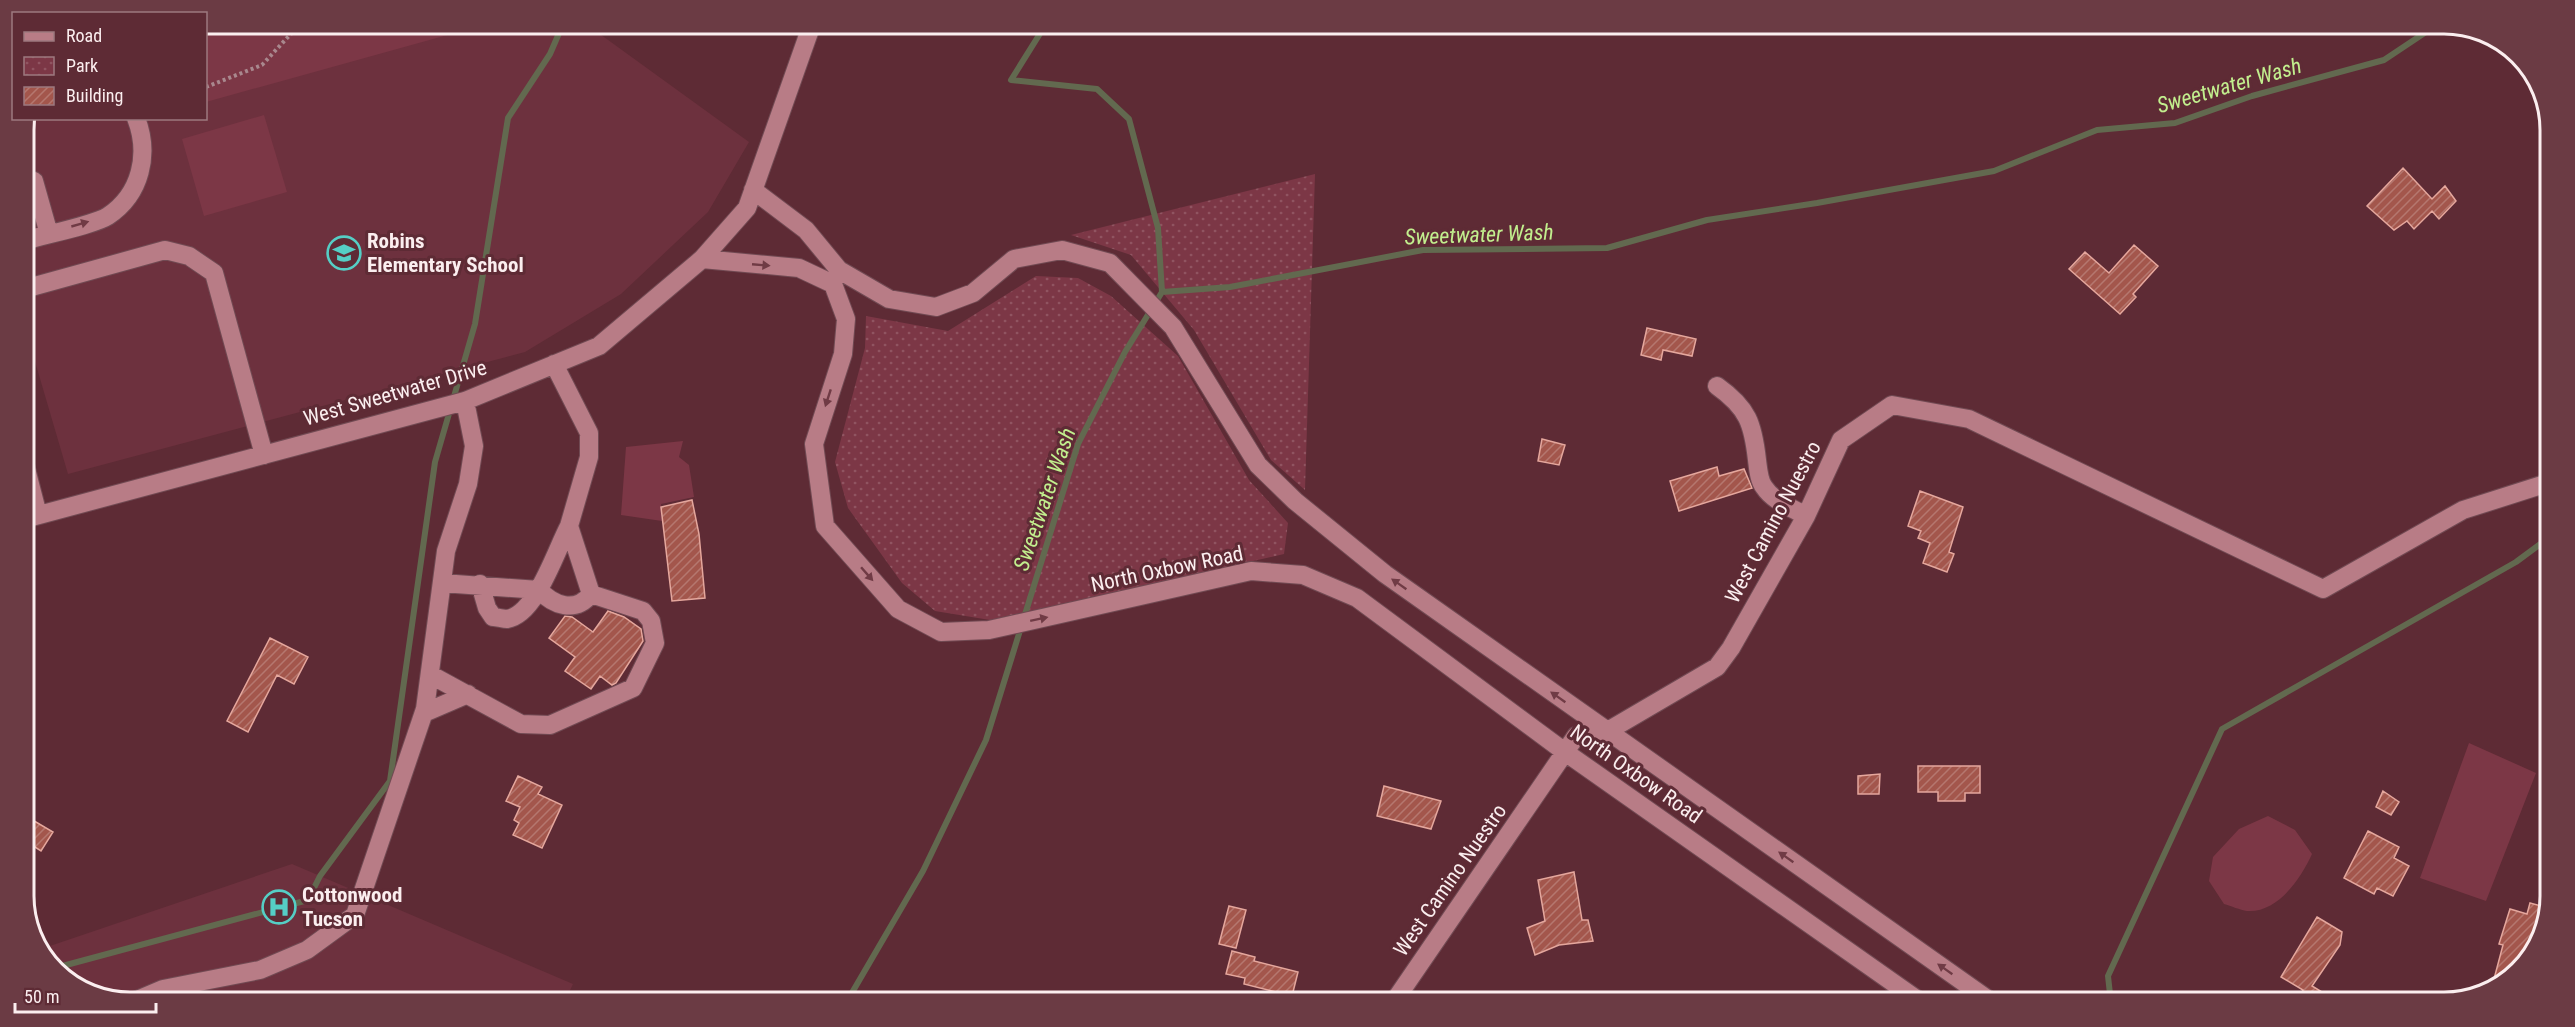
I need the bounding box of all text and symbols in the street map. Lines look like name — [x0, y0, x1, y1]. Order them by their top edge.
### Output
legend — [12, 12, 207, 120]
text: Road — [66, 25, 102, 46]
water label: Sweetwater Wash — [2154, 53, 2304, 118]
text: Park — [66, 55, 98, 76]
text: Building — [66, 85, 123, 106]
one-way arrow — [71, 219, 89, 228]
water label: Sweetwater Wash — [1404, 219, 1554, 250]
place label: Robins Elementary School — [367, 229, 524, 277]
school or university icon: Robins Elementary School — [326, 235, 362, 271]
one-way arrow — [751, 260, 770, 270]
street label: West Sweetwater Drive — [301, 355, 490, 431]
one-way arrow — [823, 389, 833, 407]
water label: Sweetwater Wash — [1008, 424, 1081, 574]
street label: West Camino Nuestro — [1720, 437, 1826, 607]
street label: North Oxbow Road — [1089, 541, 1245, 597]
one-way arrow — [860, 566, 873, 581]
one-way arrow — [1391, 578, 1407, 590]
one-way arrow — [1030, 614, 1049, 623]
one-way arrow — [1550, 691, 1566, 703]
street label: North Oxbow Road — [1566, 720, 1706, 828]
street label: West Camino Nuestro — [1389, 799, 1511, 961]
one-way arrow — [1778, 851, 1794, 863]
place label: Cottonwood Tucson — [302, 883, 402, 931]
hospital icon: Cottonwood Tucson — [261, 889, 297, 925]
one-way arrow — [1938, 963, 1954, 975]
scale bar — [15, 976, 156, 1014]
text: 50 m — [24, 986, 59, 1007]

